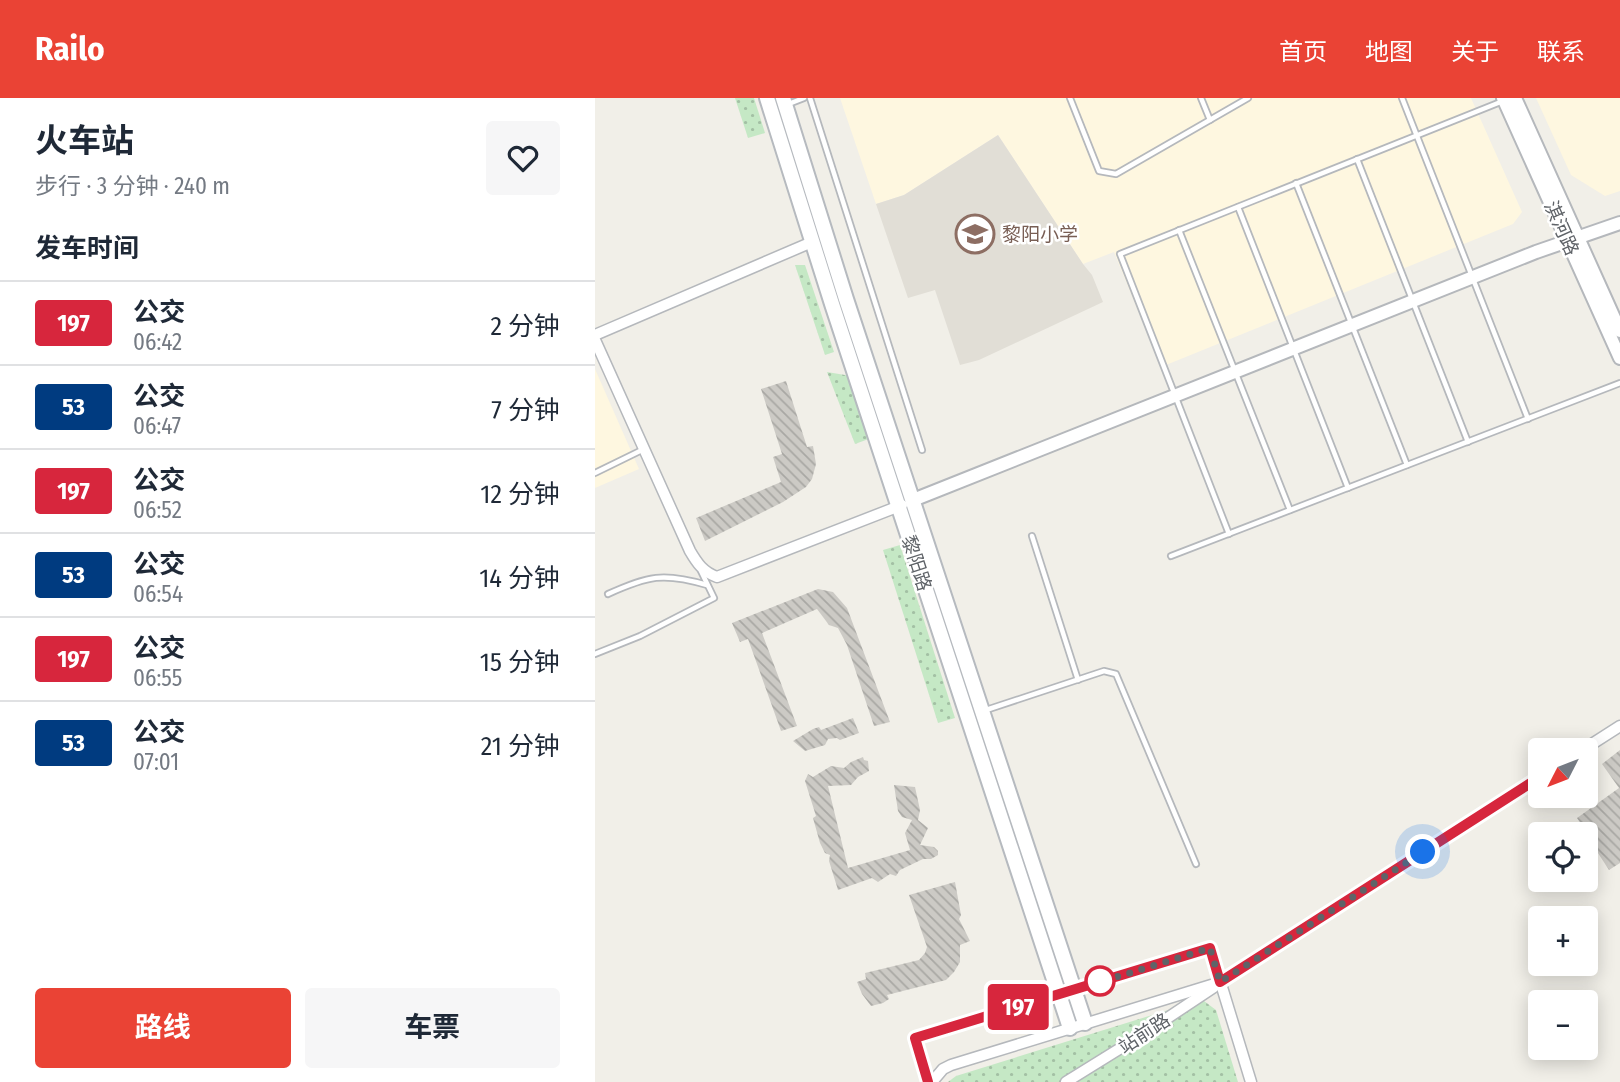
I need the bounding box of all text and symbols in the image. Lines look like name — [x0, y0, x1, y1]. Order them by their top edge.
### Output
text: Railo — [35, 29, 105, 69]
text: 首页 — [1279, 38, 1327, 66]
text: 地图 — [1365, 38, 1413, 66]
text: 关于 — [1451, 38, 1499, 66]
text: 联系 — [1537, 38, 1585, 66]
text: 火车站 — [35, 121, 134, 161]
button: heart — [486, 121, 560, 195]
text: 步行 · 3 分钟 · 240 m — [35, 172, 230, 200]
street label: 淇河路 — [1539, 197, 1584, 259]
school or university icon: 黎阳小学 — [954, 213, 996, 255]
place label: 黎阳小学 — [1002, 223, 1078, 246]
text: 发车时间 — [35, 233, 139, 264]
text: 公交 — [133, 297, 185, 328]
text: 197 — [57, 309, 90, 337]
text: 2 分钟 — [490, 311, 560, 342]
text: 06:42 — [133, 328, 182, 356]
text: 公交 — [133, 381, 185, 412]
text: 53 — [62, 393, 85, 421]
text: 7 分钟 — [491, 395, 560, 426]
text: 06:47 — [133, 412, 181, 440]
text: 公交 — [133, 465, 185, 496]
text: 197 — [57, 477, 90, 505]
text: 12 分钟 — [480, 479, 560, 510]
text: 06:52 — [133, 496, 182, 524]
street label: 黎阳路 — [897, 532, 936, 594]
text: 公交 — [133, 549, 185, 580]
text: 53 — [62, 561, 85, 589]
text: 14 分钟 — [479, 563, 560, 594]
text: 06:54 — [133, 580, 183, 608]
text: 公交 — [133, 633, 185, 664]
text: 197 — [57, 645, 90, 673]
text: 15 分钟 — [480, 647, 560, 678]
text: 06:55 — [133, 664, 182, 692]
text: 公交 — [133, 717, 185, 748]
text: 53 — [62, 729, 85, 757]
text: 21 分钟 — [481, 731, 560, 762]
north arrow — [1528, 738, 1598, 808]
map controls — [1528, 738, 1598, 1060]
text: 07:01 — [133, 748, 179, 776]
button: locate — [1528, 822, 1598, 892]
your location — [1405, 834, 1440, 869]
button: + — [1528, 906, 1598, 976]
unlabelled marker — [1085, 966, 1115, 996]
line badge: 197 — [978, 984, 1058, 1030]
button: 路线 — [35, 988, 291, 1068]
button: 车票 — [305, 988, 560, 1068]
button: − — [1528, 990, 1598, 1060]
text: 197 — [1002, 993, 1034, 1021]
street label: 站前路 — [1114, 1008, 1174, 1059]

